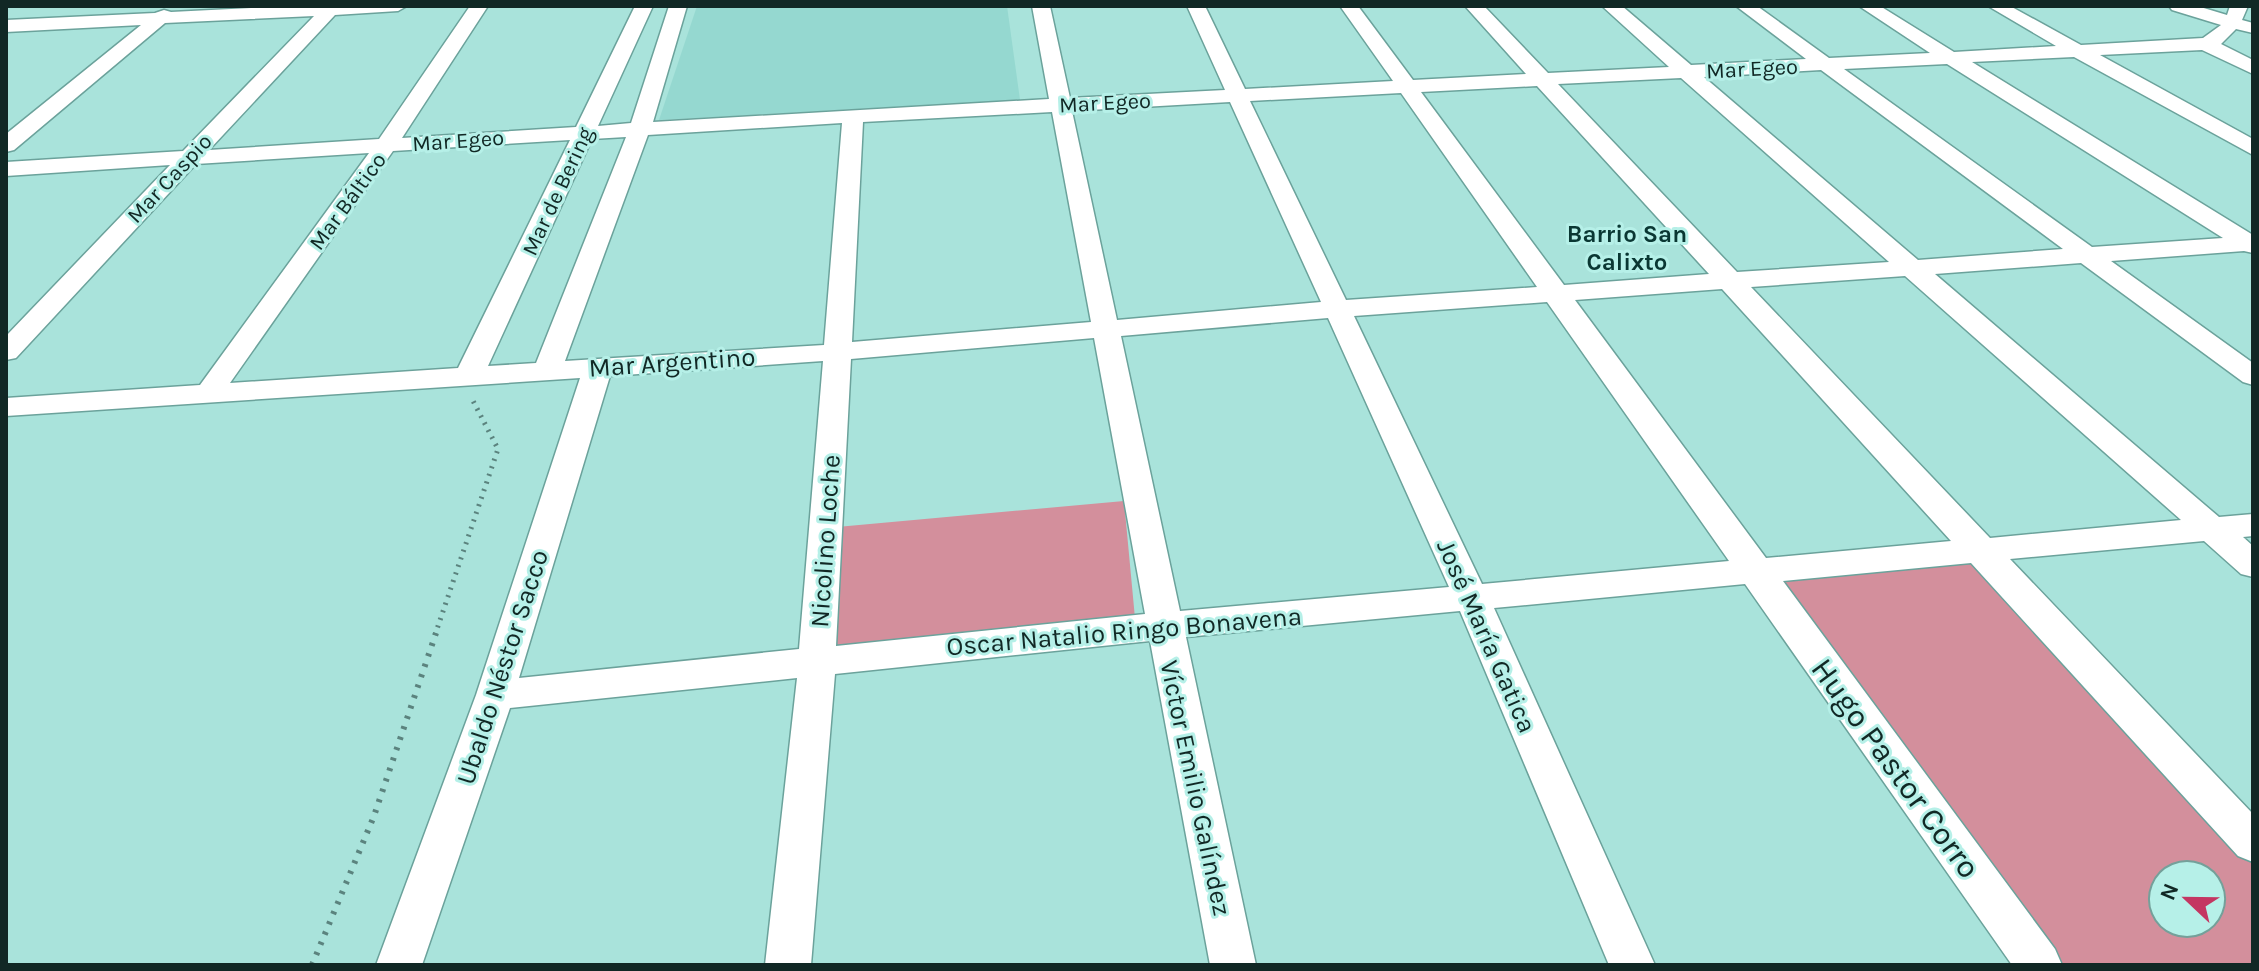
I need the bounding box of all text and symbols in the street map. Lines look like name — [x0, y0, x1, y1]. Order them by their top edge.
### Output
street label: Mar Egeo — [1705, 54, 1799, 84]
street label: Mar Egeo — [1058, 88, 1152, 118]
street label: Mar de Bering — [517, 123, 599, 260]
street label: Mar Egeo — [411, 125, 505, 157]
street label: Mar Caspio — [122, 129, 218, 229]
street label: Mar Báltico — [304, 148, 392, 255]
district label: Barrio San Calixto — [1567, 220, 1687, 276]
street label: Mar Argentino — [588, 341, 756, 384]
street label: Nicolino Loche — [804, 454, 847, 628]
street label: José María Gatica — [1430, 535, 1543, 738]
street label: Ubaldo Néstor Sacco — [450, 546, 555, 789]
street label: Oscar Natalio Ringo Bonavena — [945, 601, 1303, 662]
street label: Hugo Pastor Corro — [1803, 651, 1988, 885]
street label: Víctor Emilio Galíndez — [1153, 658, 1238, 919]
north arrow — [2147, 859, 2227, 939]
text: N — [2154, 880, 2184, 904]

